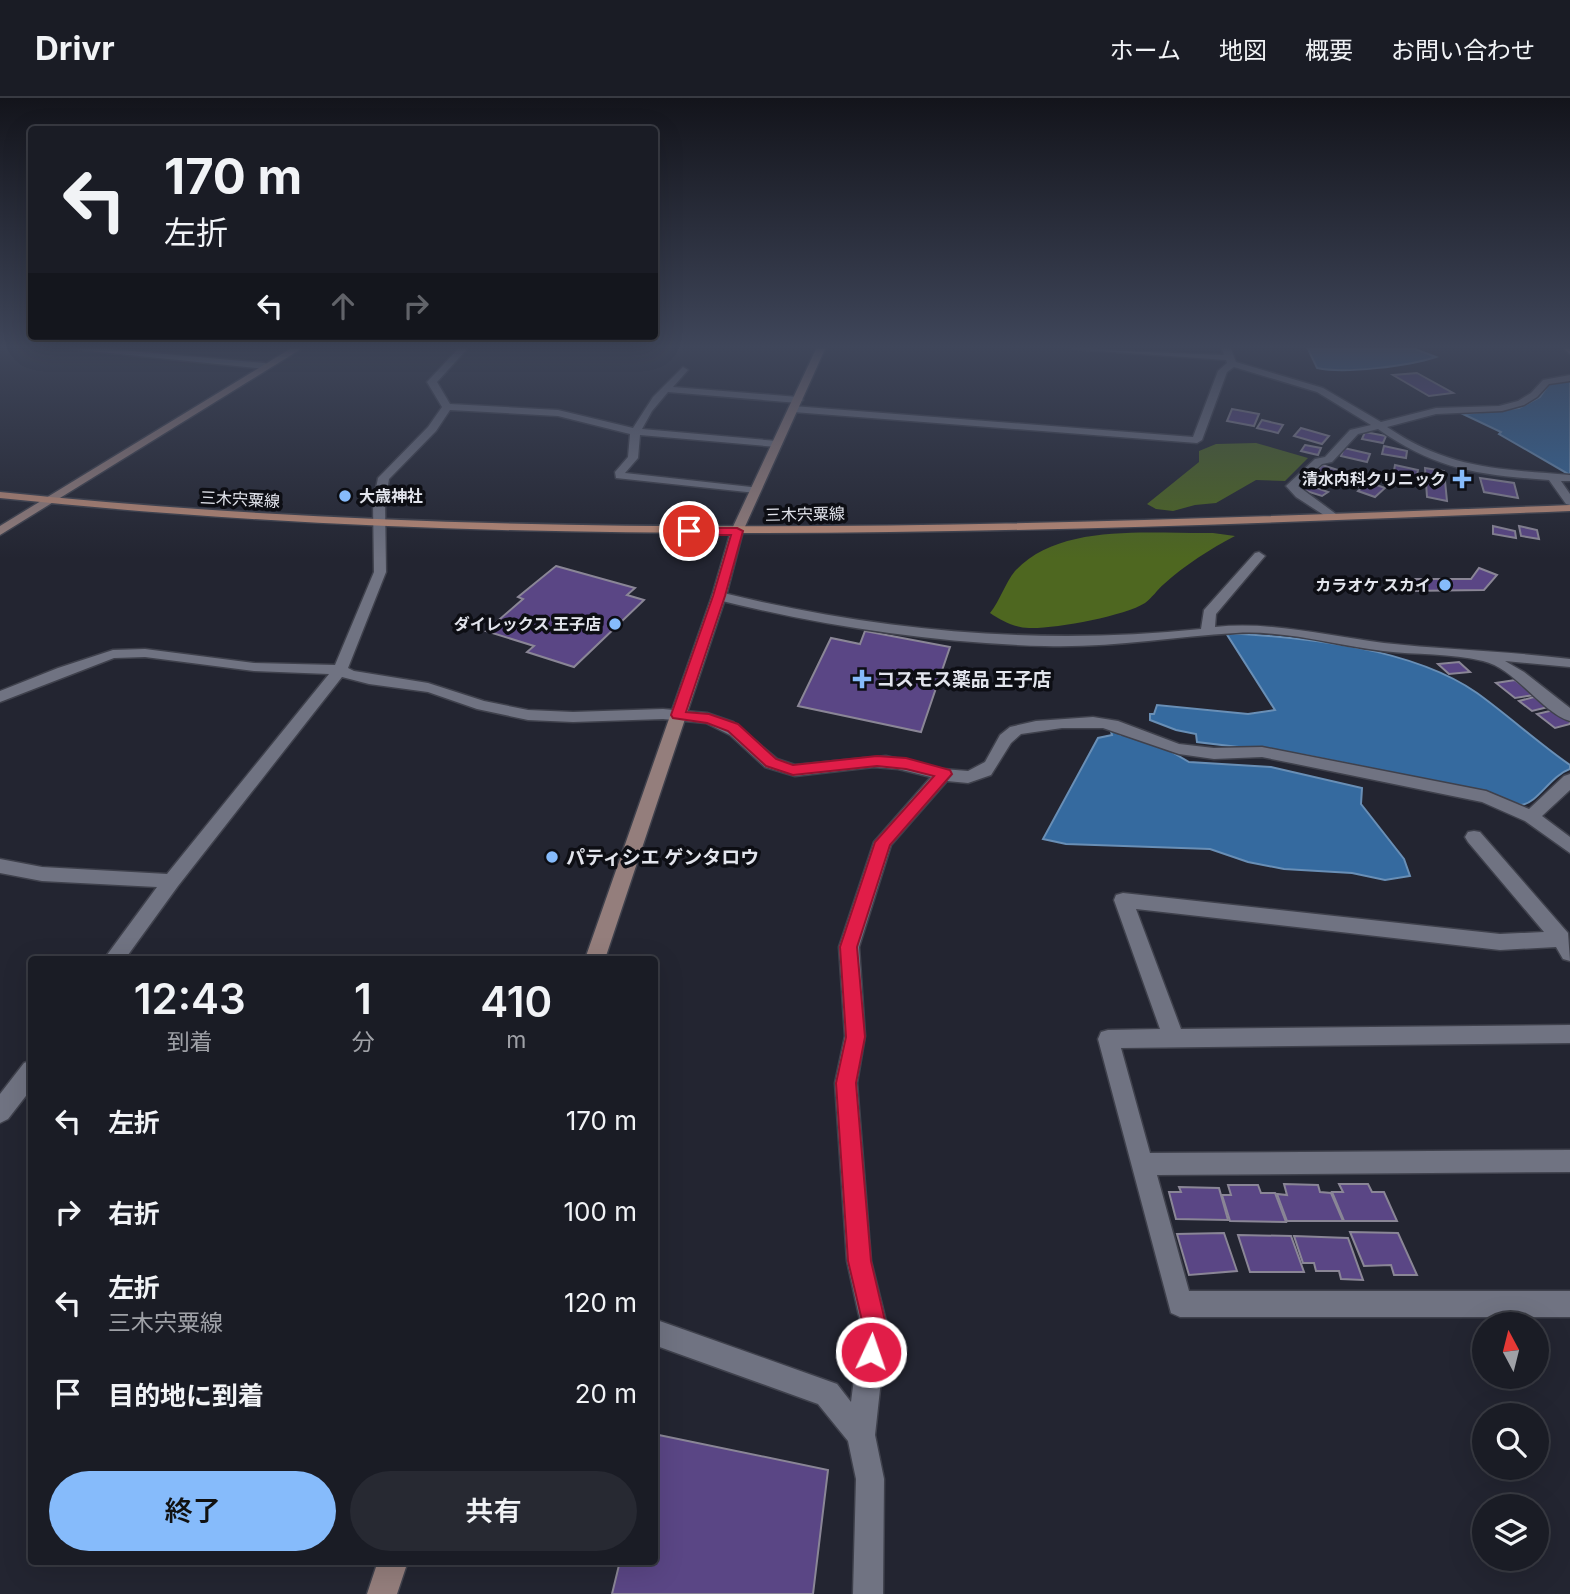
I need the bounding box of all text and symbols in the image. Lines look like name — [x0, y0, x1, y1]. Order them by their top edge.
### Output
text: Drivr — [35, 28, 115, 68]
text: ホーム — [1110, 36, 1181, 65]
text: 地図 — [1219, 36, 1267, 65]
text: 概要 — [1305, 36, 1353, 65]
text: お問い合わせ — [1391, 36, 1535, 65]
text: 170 m — [164, 147, 302, 206]
icon: left — [49, 154, 140, 245]
text: 左折 — [164, 213, 228, 252]
icon: left — [251, 287, 289, 325]
icon: ahead — [324, 287, 362, 325]
icon: right — [397, 287, 435, 325]
place label: 清水内科クリニック — [1302, 469, 1446, 489]
marker: 清水内科クリニック — [1452, 469, 1472, 489]
place label: 大歳神社 — [359, 486, 423, 506]
street label: 三木宍粟線 — [200, 487, 280, 511]
marker: 大歳神社 — [337, 488, 353, 504]
pin — [659, 501, 719, 561]
street label: 三木宍粟線 — [765, 503, 845, 525]
icon: arrive — [670, 512, 708, 550]
place label: カラオケ スカイ — [1315, 575, 1431, 595]
marker: カラオケ スカイ — [1437, 577, 1453, 593]
place label: ダイレックス 王子店 — [454, 614, 601, 634]
marker: ダイレックス 王子店 — [607, 616, 623, 632]
place label: コスモス薬品 王子店 — [876, 668, 1052, 691]
marker: コスモス薬品 王子店 — [854, 671, 870, 687]
place label: パティシエ ゲンタロウ — [566, 846, 759, 869]
marker: パティシエ ゲンタロウ — [544, 849, 560, 865]
text: 12:43 — [134, 973, 246, 1024]
text: 1 — [354, 973, 372, 1024]
text: 410 — [480, 976, 552, 1027]
text: m — [506, 1026, 526, 1054]
text: 到着 — [167, 1028, 213, 1056]
text: 分 — [351, 1028, 374, 1056]
icon: left — [49, 1102, 87, 1140]
text: 170 m — [566, 1105, 637, 1136]
text: 左折 — [108, 1107, 160, 1138]
icon: right — [49, 1193, 87, 1231]
text: 100 m — [564, 1196, 637, 1227]
text: 右折 — [108, 1198, 160, 1229]
text: 左折 — [108, 1272, 160, 1303]
icon: left — [49, 1284, 87, 1322]
text: 120 m — [564, 1287, 637, 1318]
text: 三木宍粟線 — [108, 1309, 223, 1337]
north arrow — [1472, 1312, 1549, 1390]
map controls — [1472, 1312, 1549, 1571]
position arrow — [834, 1315, 908, 1389]
icon: arrive — [49, 1375, 87, 1413]
text: 20 m — [575, 1378, 637, 1409]
text: 目的地に到着 — [108, 1380, 264, 1411]
button: search — [1472, 1403, 1549, 1480]
button: 終了 — [49, 1471, 336, 1551]
button: 共有 — [350, 1471, 637, 1551]
button: layers — [1472, 1494, 1549, 1571]

